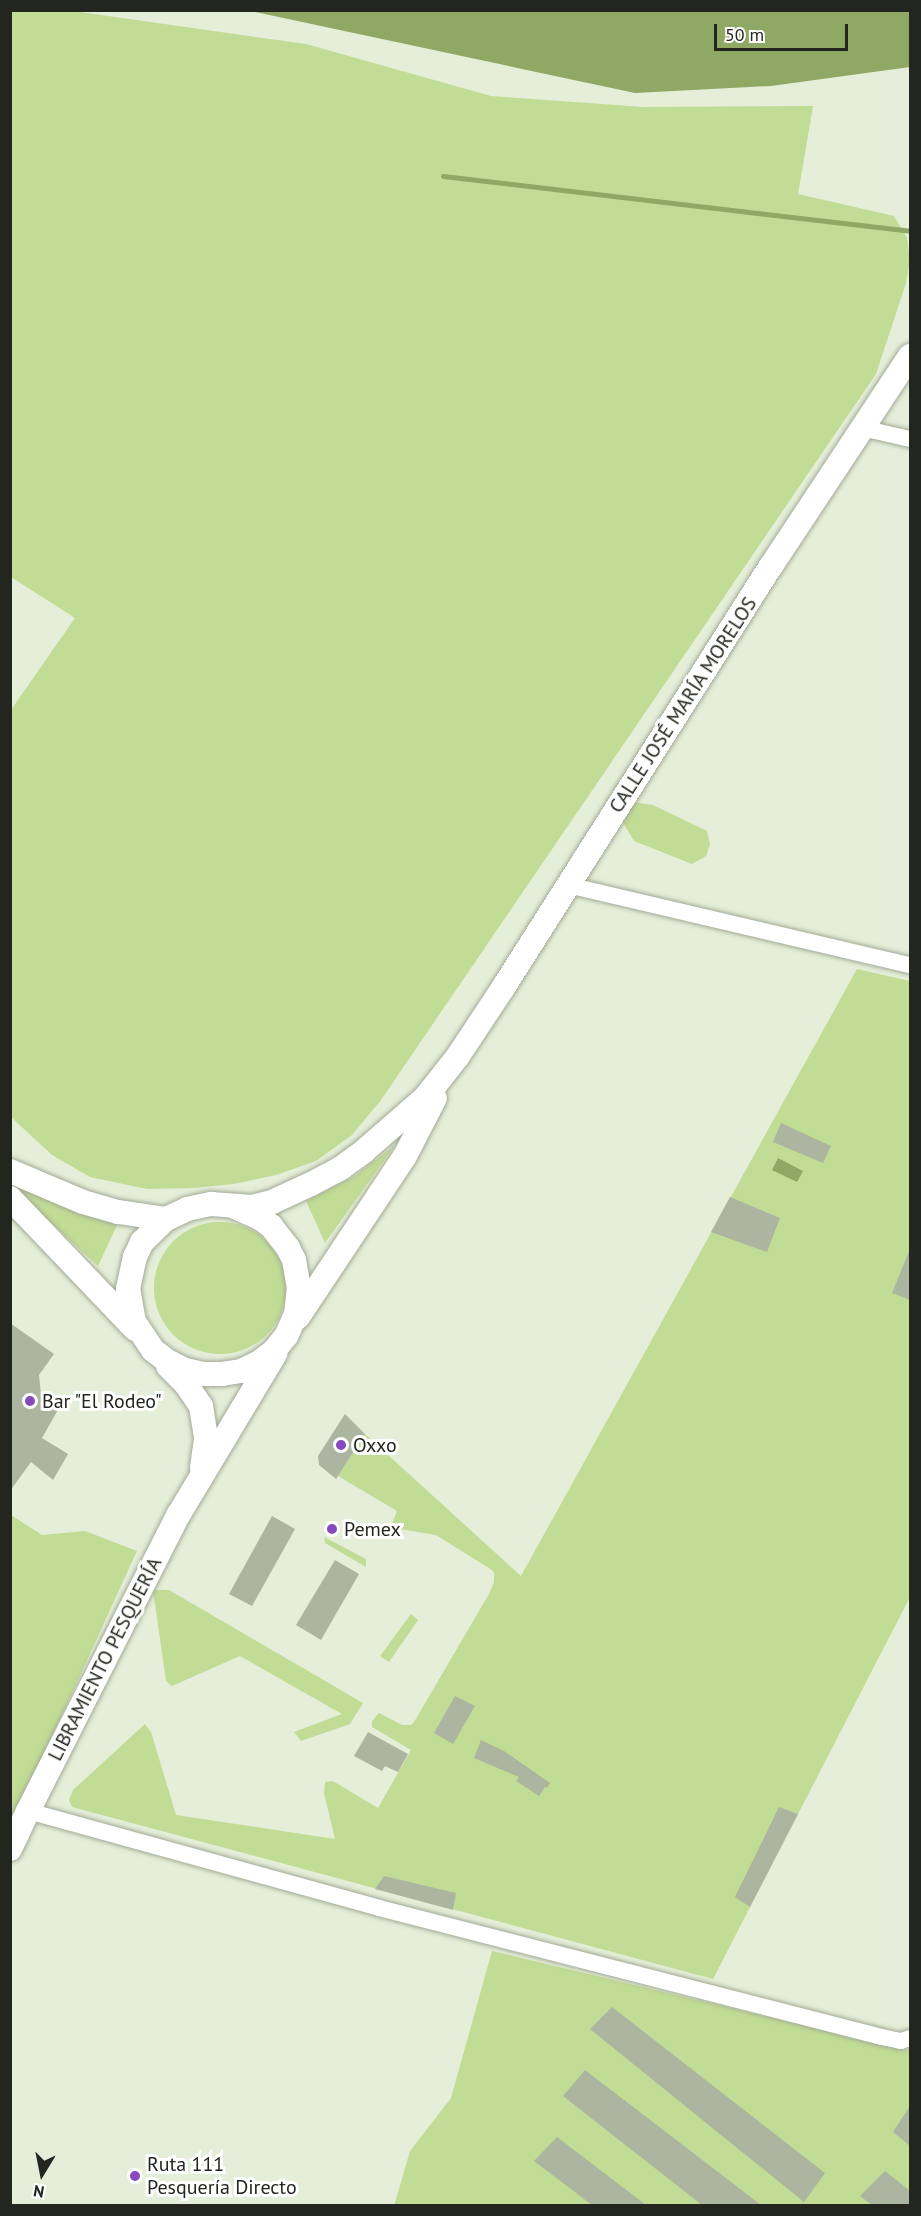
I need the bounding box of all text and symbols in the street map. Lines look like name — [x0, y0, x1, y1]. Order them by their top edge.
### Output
scale bar — [717, 12, 850, 50]
text: 50 m — [725, 23, 764, 46]
street label: CALLE JOSÉ MARÍA MORELOS — [604, 592, 762, 818]
place label: Bar "El Rodeo" — [42, 1389, 163, 1413]
marker: Bar "El Rodeo" — [23, 1394, 37, 1408]
place label: Oxxo — [353, 1433, 397, 1457]
marker: Oxxo — [334, 1438, 348, 1452]
place label: Pemex — [344, 1517, 401, 1541]
marker: Pemex — [325, 1522, 339, 1536]
street label: LIBRAMIENTO PESQUERÍA — [43, 1553, 167, 1765]
north arrow — [12, 2144, 72, 2204]
place label: Ruta 111 Pesquería Directo — [147, 2152, 297, 2199]
marker: Ruta 111 Pesquería Directo — [128, 2169, 142, 2183]
text: N — [32, 2181, 46, 2202]

